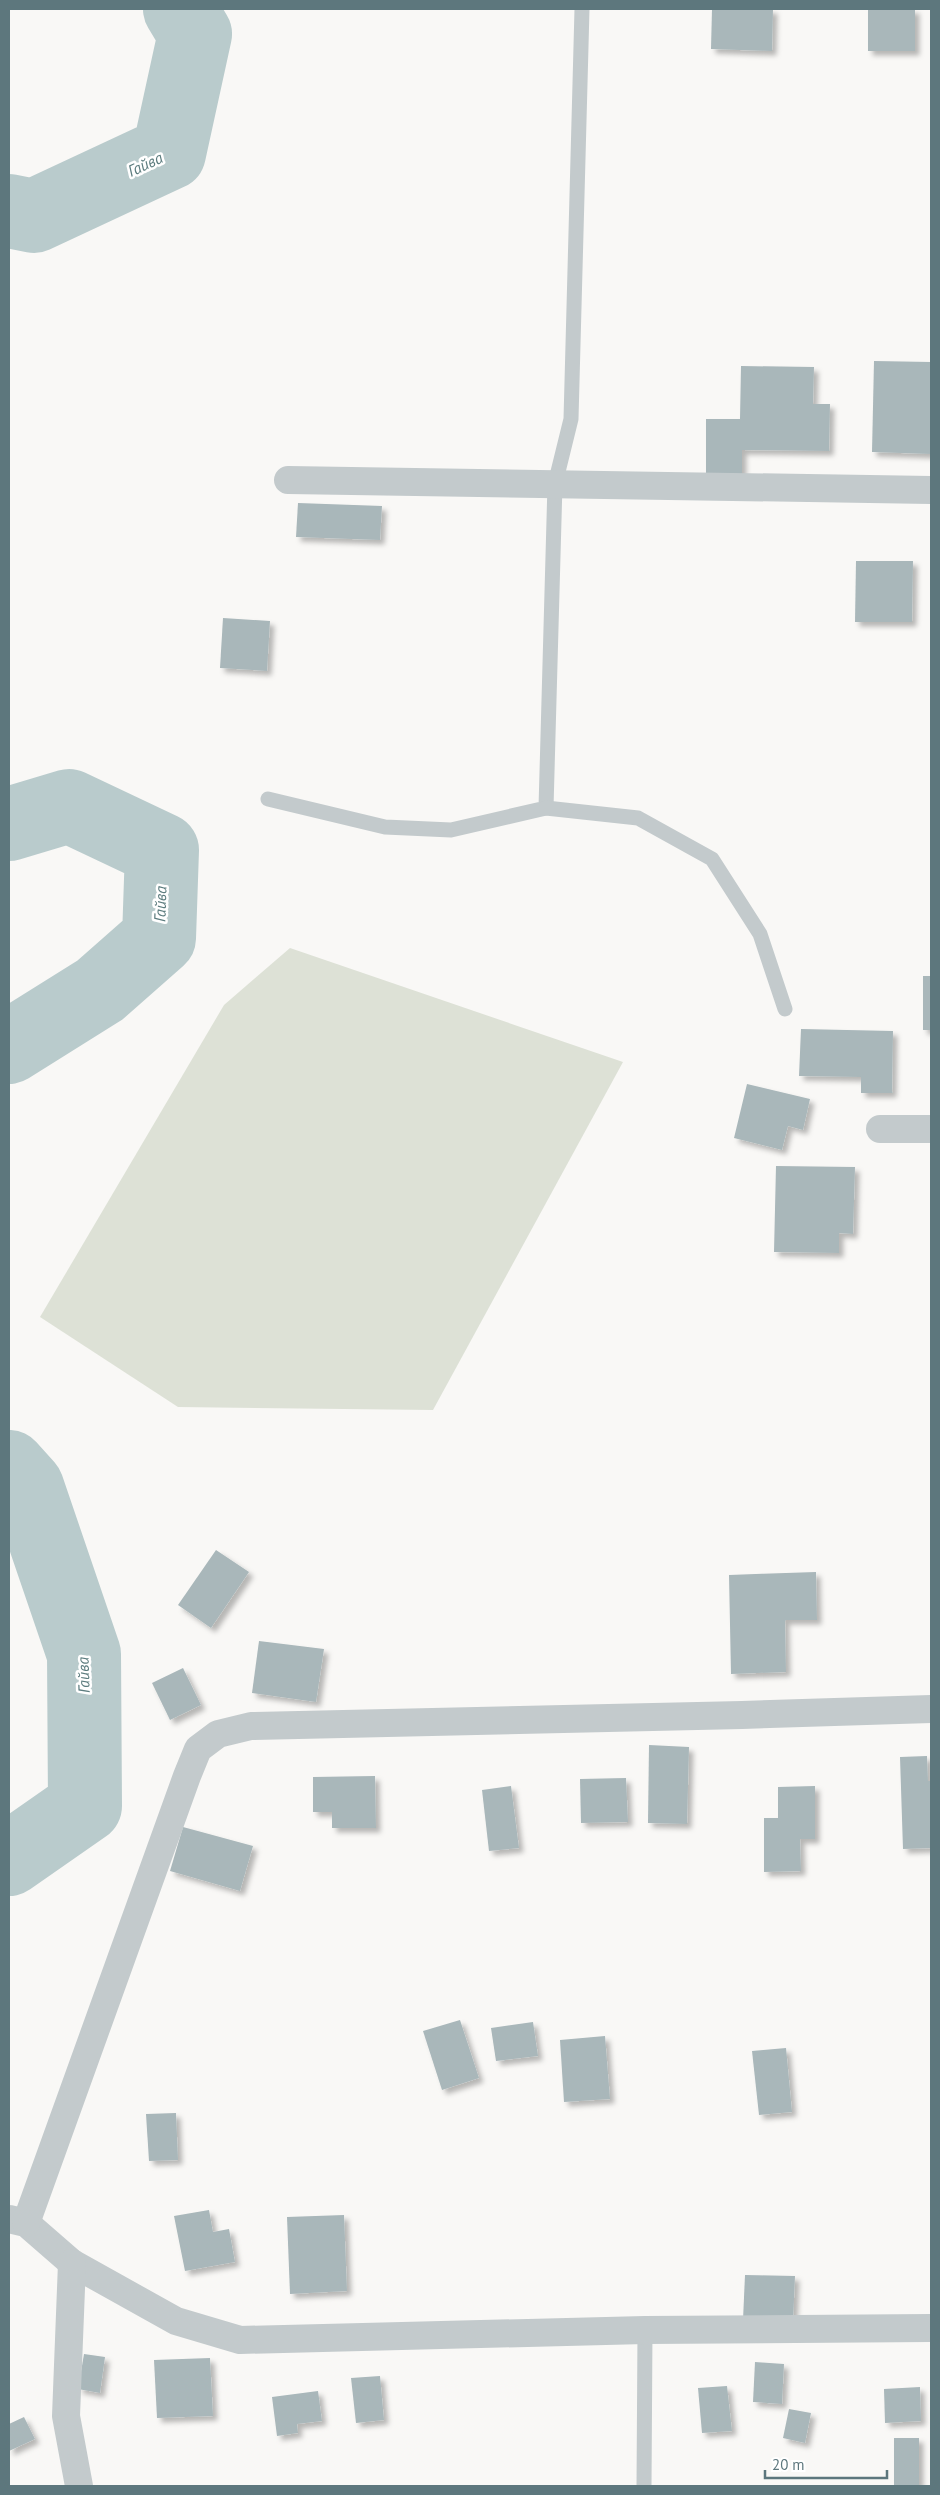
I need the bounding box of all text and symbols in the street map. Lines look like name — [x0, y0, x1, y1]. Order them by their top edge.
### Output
water label: Гайва — [124, 147, 166, 181]
water label: Гайва — [149, 885, 171, 922]
water label: Гайва — [72, 1656, 94, 1693]
scale bar — [765, 2448, 888, 2480]
text: 20 m — [772, 2455, 805, 2474]

